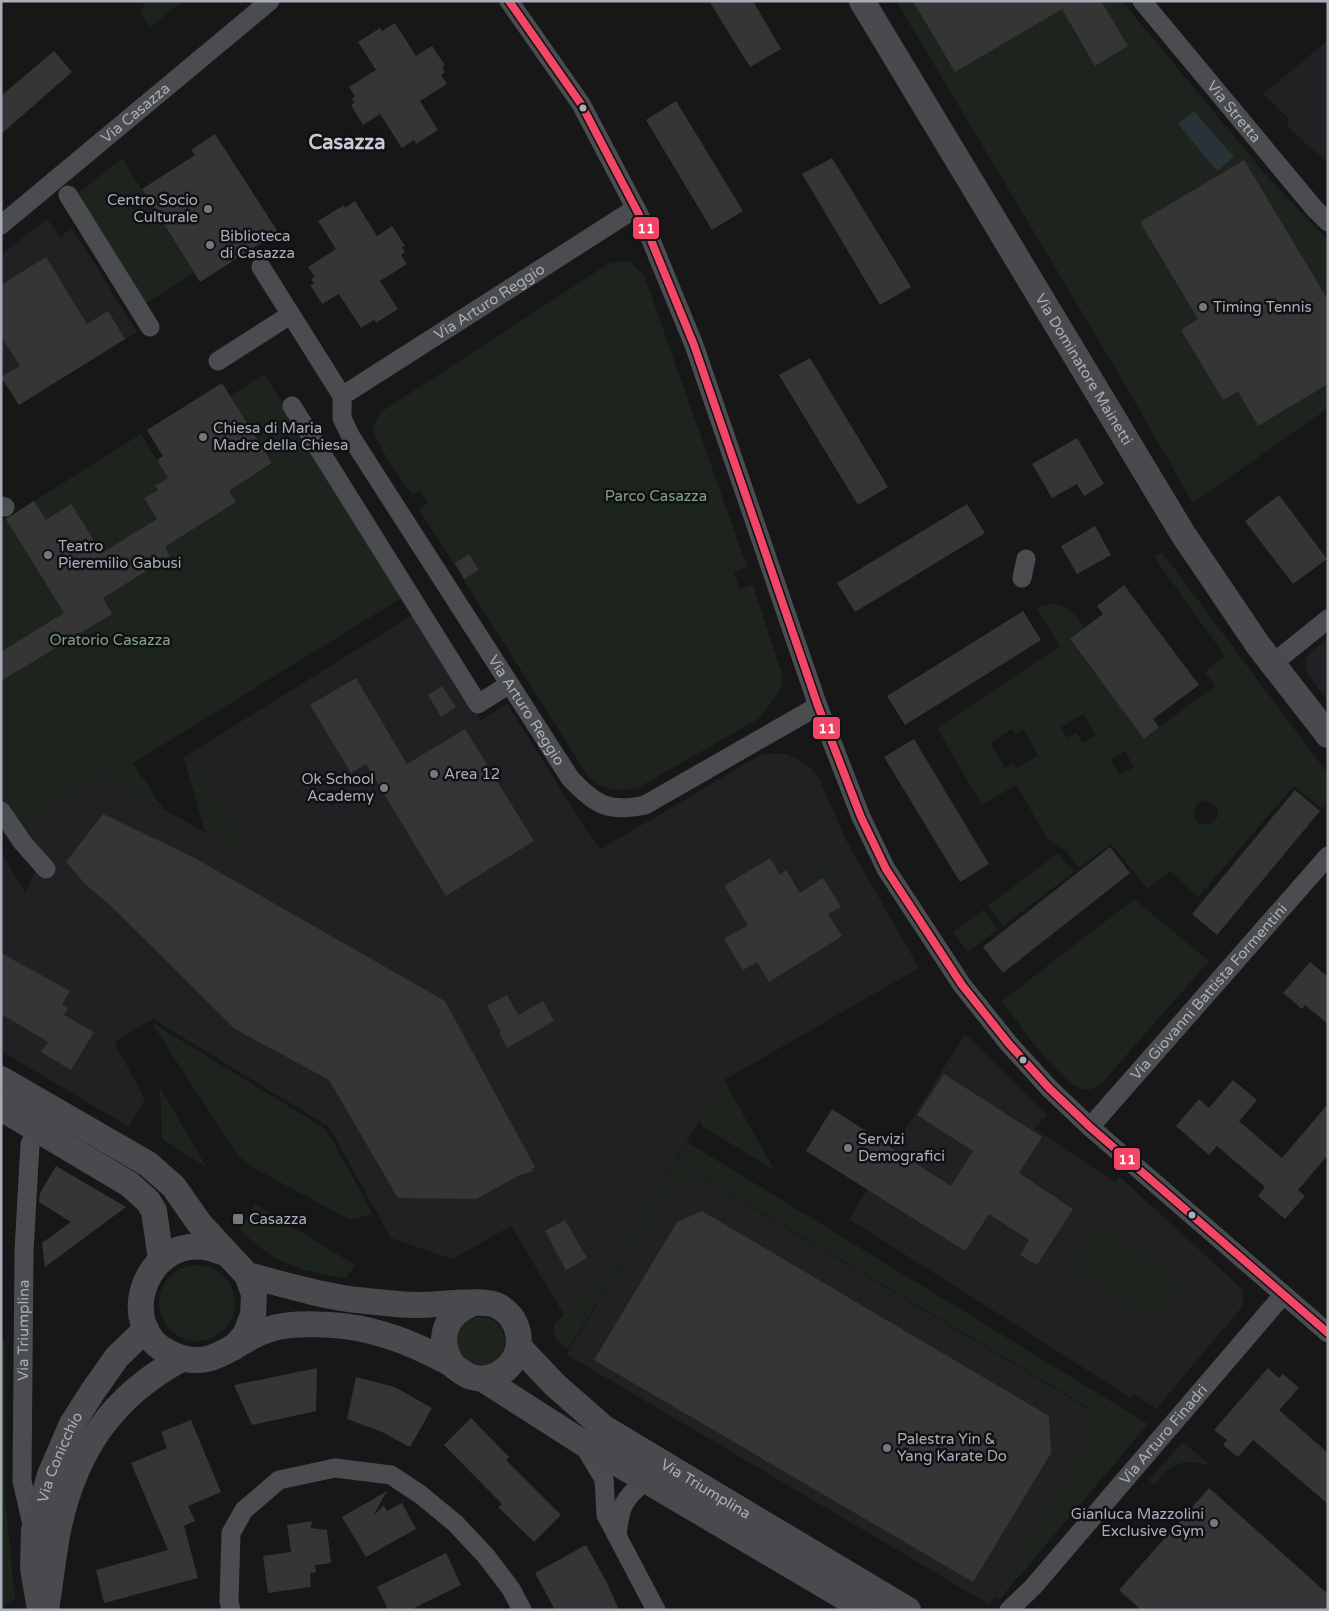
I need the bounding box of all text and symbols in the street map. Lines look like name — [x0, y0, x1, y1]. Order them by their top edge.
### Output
street label: Via Stretta — [1203, 77, 1265, 146]
street label: Via Casazza — [97, 79, 174, 147]
unlabelled marker — [578, 103, 588, 113]
district label: Casazza — [308, 131, 386, 155]
place label: Centro Socio Culturale — [107, 191, 198, 226]
marker: Centro Socio Culturale — [202, 203, 214, 215]
line badge: 11 — [632, 216, 660, 240]
text: 11 — [637, 220, 655, 237]
place label: Biblioteca di Casazza — [220, 227, 295, 262]
marker: Biblioteca di Casazza — [204, 239, 216, 251]
street label: Via Arturo Reggio — [431, 260, 548, 344]
street label: Via Dominatore Mainetti — [1031, 290, 1136, 448]
place label: Timing Tennis — [1213, 298, 1312, 316]
marker: Timing Tennis — [1197, 301, 1209, 313]
place label: Chiesa di Maria Madre della Chiesa — [213, 419, 348, 454]
marker: Chiesa di Maria Madre della Chiesa — [197, 431, 209, 443]
park label: Parco Casazza — [605, 487, 707, 505]
place label: Teatro Pieremilio Gabusi — [58, 537, 182, 572]
marker: Teatro Pieremilio Gabusi — [42, 549, 54, 561]
park label: Oratorio Casazza — [49, 631, 171, 649]
street label: Via Arturo Reggio — [484, 652, 569, 769]
line badge: 11 — [812, 716, 841, 740]
text: 11 — [818, 720, 836, 737]
place label: Area 12 — [444, 765, 500, 783]
marker: Area 12 — [428, 768, 440, 780]
place label: Ok School Academy — [302, 770, 374, 805]
marker: Ok School Academy — [378, 782, 390, 794]
street label: Via Giovanni Battista Formentini — [1127, 900, 1291, 1084]
unlabelled marker — [1018, 1055, 1028, 1065]
place label: Servizi Demografici — [858, 1130, 945, 1165]
marker: Servizi Demografici — [842, 1142, 854, 1154]
line badge: 11 — [1113, 1147, 1141, 1171]
text: 11 — [1118, 1151, 1136, 1168]
place label: Casazza — [249, 1210, 307, 1228]
unlabelled marker — [1187, 1210, 1197, 1220]
marker: Casazza — [231, 1212, 245, 1226]
street label: Via Triumplina — [14, 1279, 33, 1381]
street label: Via Arturo Finadri — [1116, 1381, 1211, 1488]
street label: Via Conicchio — [34, 1408, 87, 1504]
place label: Palestra Yin & Yang Karate Do — [897, 1430, 1007, 1465]
marker: Palestra Yin & Yang Karate Do — [881, 1442, 893, 1454]
street label: Via Triumplina — [657, 1455, 754, 1523]
place label: Gianluca Mazzolini Exclusive Gym — [1071, 1505, 1204, 1540]
marker: Gianluca Mazzolini Exclusive Gym — [1208, 1517, 1220, 1529]

